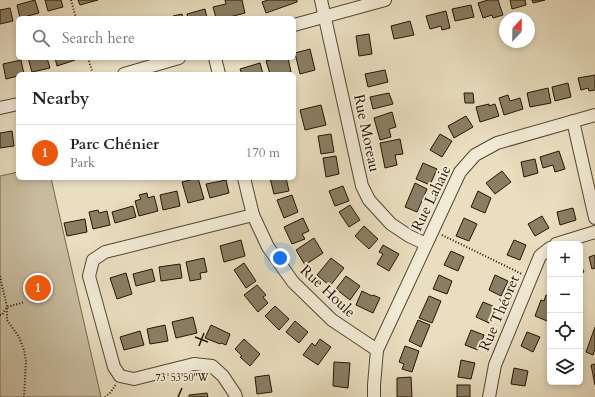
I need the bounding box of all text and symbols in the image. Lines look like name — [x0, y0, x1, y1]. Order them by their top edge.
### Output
north arrow — [499, 12, 535, 48]
search box — [16, 16, 296, 60]
icon: search — [30, 27, 52, 49]
text: Search here — [62, 28, 135, 48]
text: Nearby — [32, 87, 89, 110]
street label: Rue Moreau — [349, 92, 385, 174]
text: Parc Chénier — [70, 134, 159, 154]
text: 1 — [42, 144, 48, 162]
text: 170 m — [246, 144, 280, 162]
text: Park — [70, 154, 95, 172]
street label: Rue Lahaie — [406, 162, 456, 234]
map controls — [547, 241, 583, 385]
button: + — [547, 241, 583, 277]
your location — [270, 248, 290, 268]
street label: Rue Houle — [296, 260, 360, 322]
street label: Rue Théoret — [474, 272, 524, 354]
pin: 1 — [25, 273, 51, 303]
button: − — [547, 277, 583, 313]
button: locate — [547, 313, 583, 349]
button: layers — [547, 349, 583, 385]
text: 73°53'50"W — [155, 371, 210, 385]

